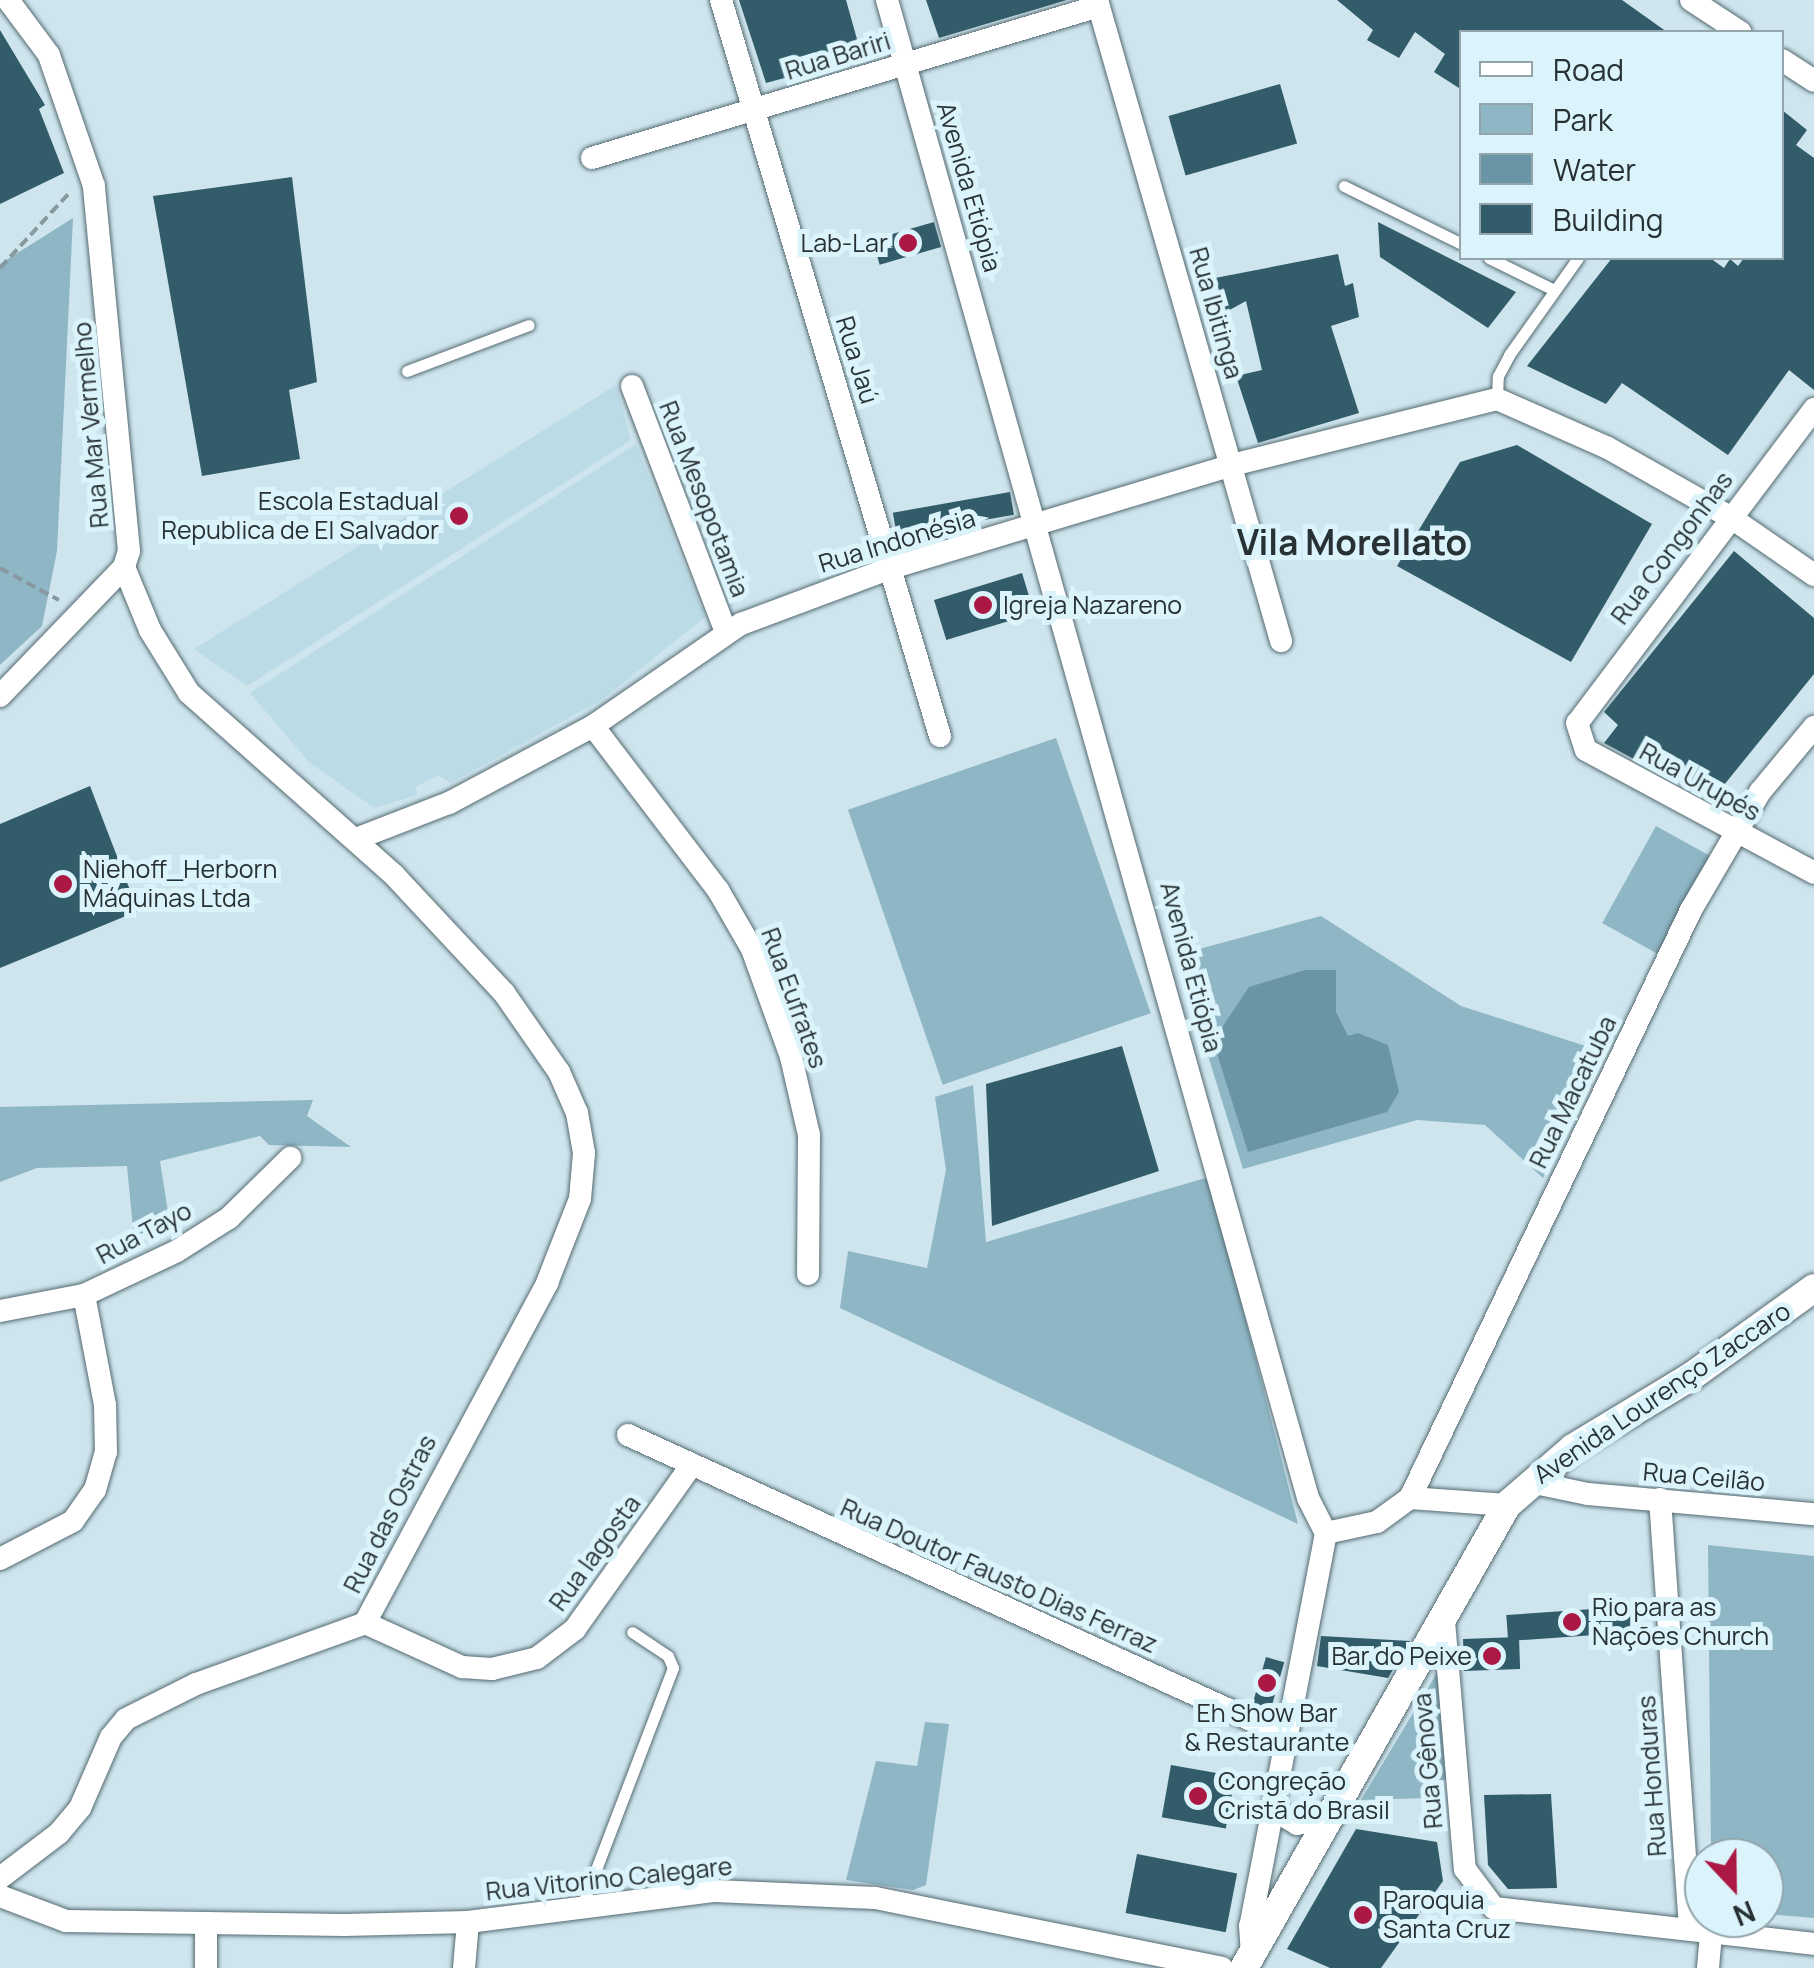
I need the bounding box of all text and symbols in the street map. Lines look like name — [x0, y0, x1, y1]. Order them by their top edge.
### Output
street label: Rua Bariri — [782, 26, 894, 86]
legend — [1459, 30, 1784, 260]
text: Road — [1553, 49, 1624, 90]
street label: Avenida Etiópia — [930, 99, 1008, 275]
text: Park — [1553, 99, 1613, 140]
text: Water — [1553, 149, 1636, 190]
text: Building — [1553, 199, 1664, 240]
place label: Lab-Lar — [800, 228, 888, 258]
marker: Lab-Lar — [897, 232, 919, 254]
street label: Rua Ibitinga — [1183, 244, 1249, 382]
street label: Rua Jaú — [830, 313, 884, 407]
street label: Rua Mar Vermelho — [67, 321, 115, 529]
street label: Rua Mesopotamia — [653, 397, 755, 601]
street label: Rua Congonhas — [1605, 466, 1739, 630]
place label: Escola Estadual Republica de El Salvador — [161, 487, 439, 546]
street label: Rua Indonésia — [815, 503, 979, 579]
marker: Escola Estadual Republica de El Salvador — [448, 505, 470, 527]
district label: Vila Morellato — [1237, 521, 1467, 563]
place label: Igreja Nazareno — [1003, 590, 1182, 620]
marker: Igreja Nazareno — [972, 594, 994, 616]
street label: Rua Urupés — [1634, 737, 1766, 827]
place label: Niehoff_Herborn Máquinas Ltda — [83, 855, 277, 914]
marker: Niehoff_Herborn Máquinas Ltda — [52, 873, 74, 895]
street label: Avenida Etiópia — [1154, 879, 1228, 1055]
street label: Rua Eufrates — [755, 924, 833, 1072]
street label: Rua Macatuba — [1523, 1011, 1623, 1173]
street label: Rua Tayo — [91, 1196, 197, 1270]
street label: Avenida Lourenço Zaccaro — [1528, 1296, 1796, 1490]
street label: Rua das Ostras — [337, 1430, 443, 1598]
street label: Rua Ceilão — [1642, 1457, 1766, 1497]
street label: Rua lagosta — [543, 1489, 647, 1617]
street label: Rua Doutor Fausto Dias Ferraz — [836, 1492, 1162, 1660]
place label: Rio para as Nações Church — [1592, 1593, 1769, 1652]
marker: Rio para as Nações Church — [1561, 1611, 1583, 1633]
place label: Bar do Peixe — [1331, 1641, 1472, 1671]
marker: Bar do Peixe — [1481, 1645, 1503, 1667]
marker: Eh Show Bar & Restaurante — [1256, 1672, 1278, 1694]
street label: Rua Gênova — [1407, 1692, 1449, 1830]
street label: Rua Honduras — [1631, 1694, 1673, 1858]
place label: Eh Show Bar & Restaurante — [1185, 1699, 1349, 1758]
place label: Congreção Cristã do Brasil — [1218, 1767, 1390, 1826]
marker: Congreção Cristã do Brasil — [1187, 1785, 1209, 1807]
north arrow — [1684, 1838, 1784, 1938]
street label: Rua Vitorino Calegare — [484, 1851, 734, 1907]
place label: Paroquia Santa Cruz — [1383, 1886, 1511, 1945]
text: N — [1728, 1893, 1761, 1935]
marker: Paroquia Santa Cruz — [1352, 1904, 1374, 1926]

